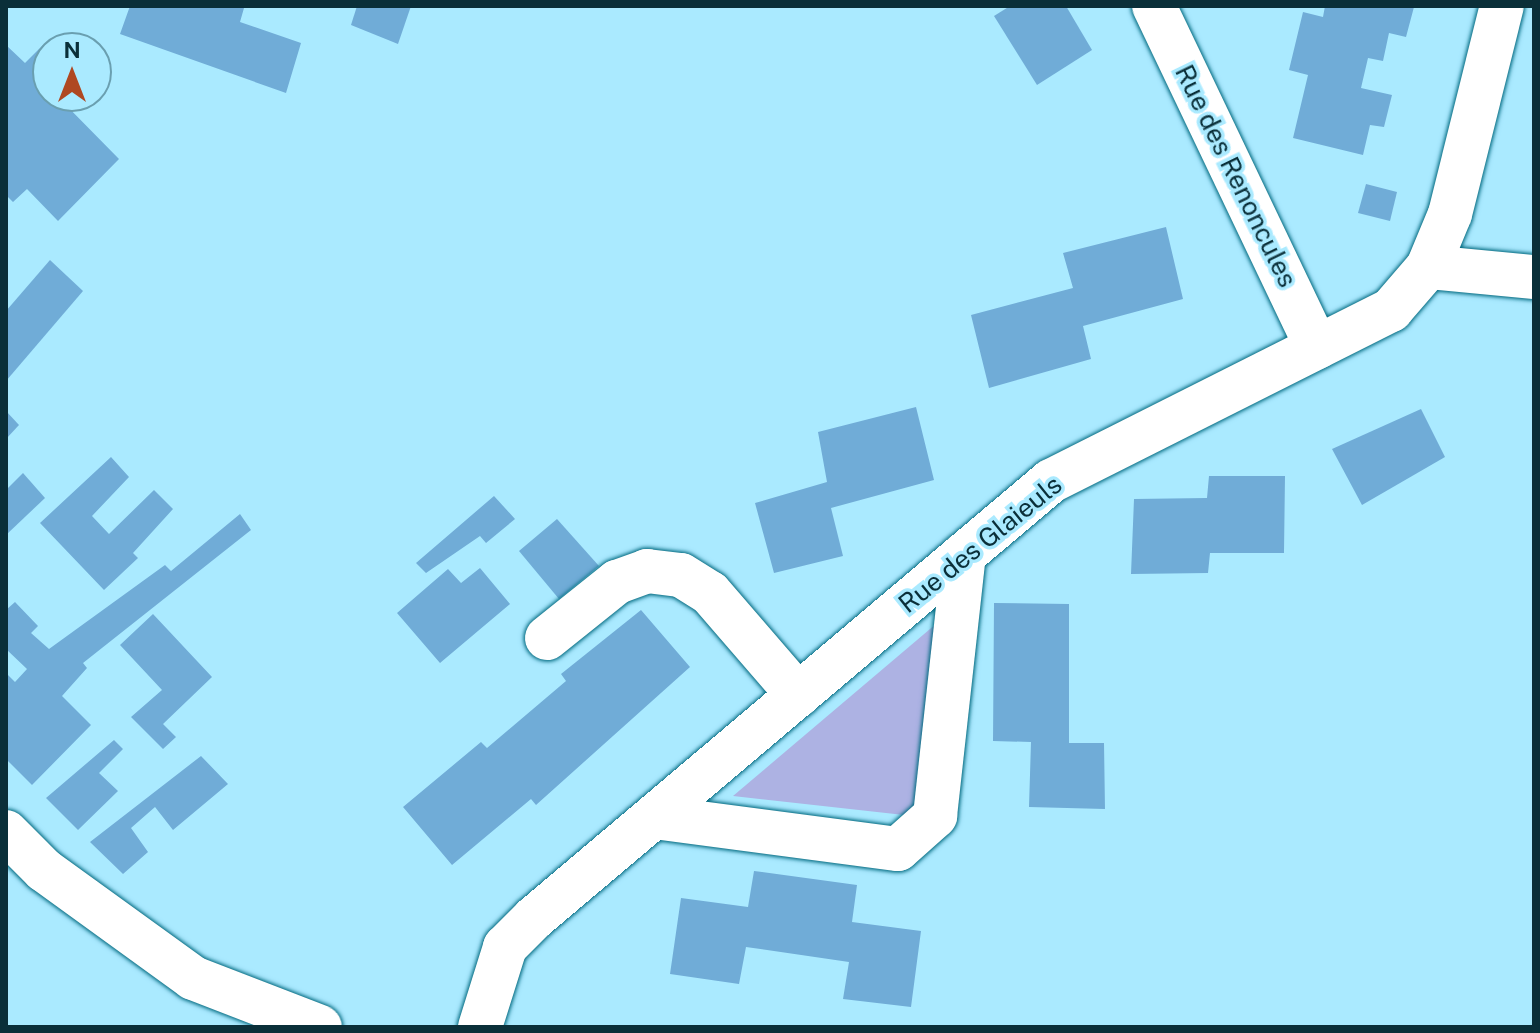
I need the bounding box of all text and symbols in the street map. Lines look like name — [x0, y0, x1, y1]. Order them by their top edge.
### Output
north arrow — [32, 32, 112, 112]
text: N — [63, 37, 81, 63]
street label: Rue des Renoncules — [1168, 59, 1304, 293]
street label: Rue des Glaieuls — [892, 469, 1068, 619]

